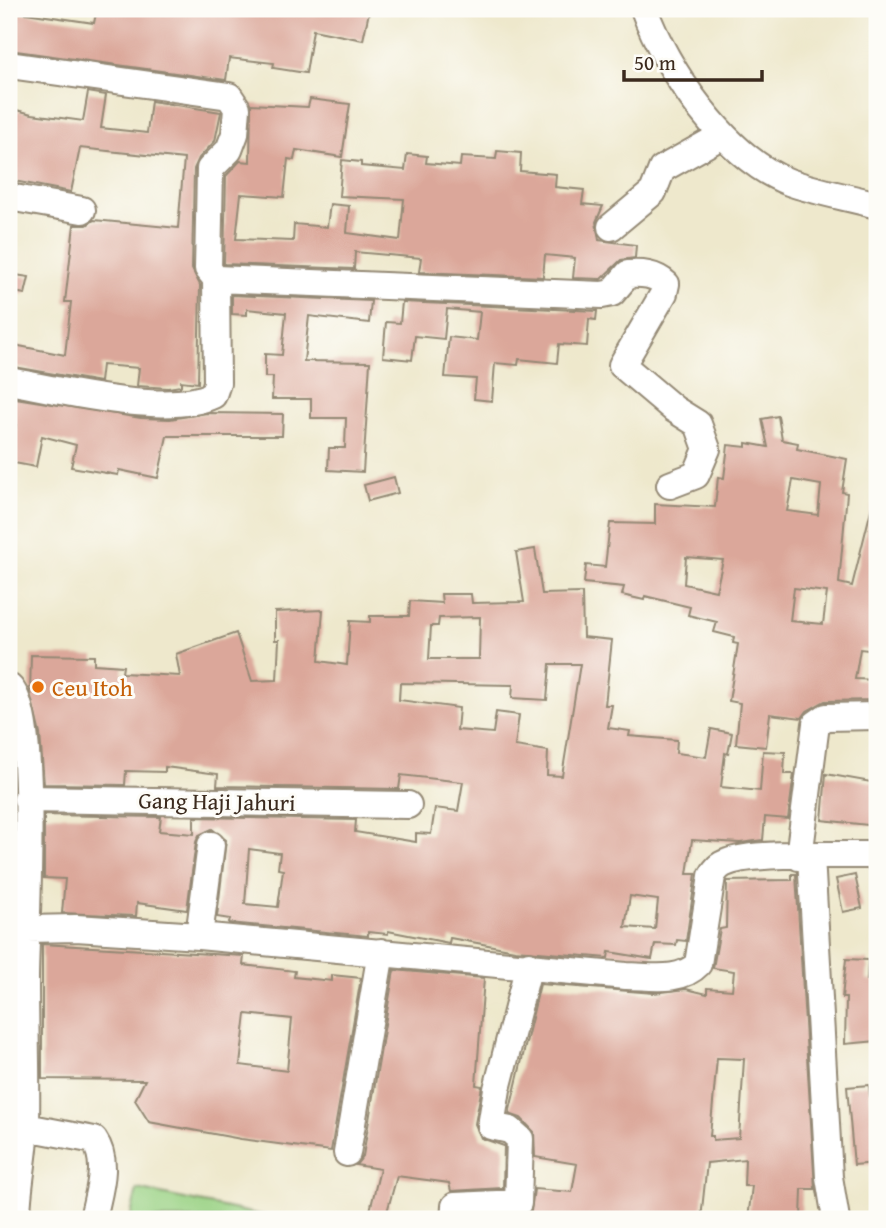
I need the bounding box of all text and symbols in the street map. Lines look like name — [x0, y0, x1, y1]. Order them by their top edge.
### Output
scale bar — [624, 38, 762, 82]
text: 50 m — [634, 47, 676, 78]
place label: Ceu Itoh — [52, 671, 133, 704]
marker: Ceu Itoh — [30, 679, 46, 695]
street label: Gang Haji Jahuri — [138, 783, 296, 819]

